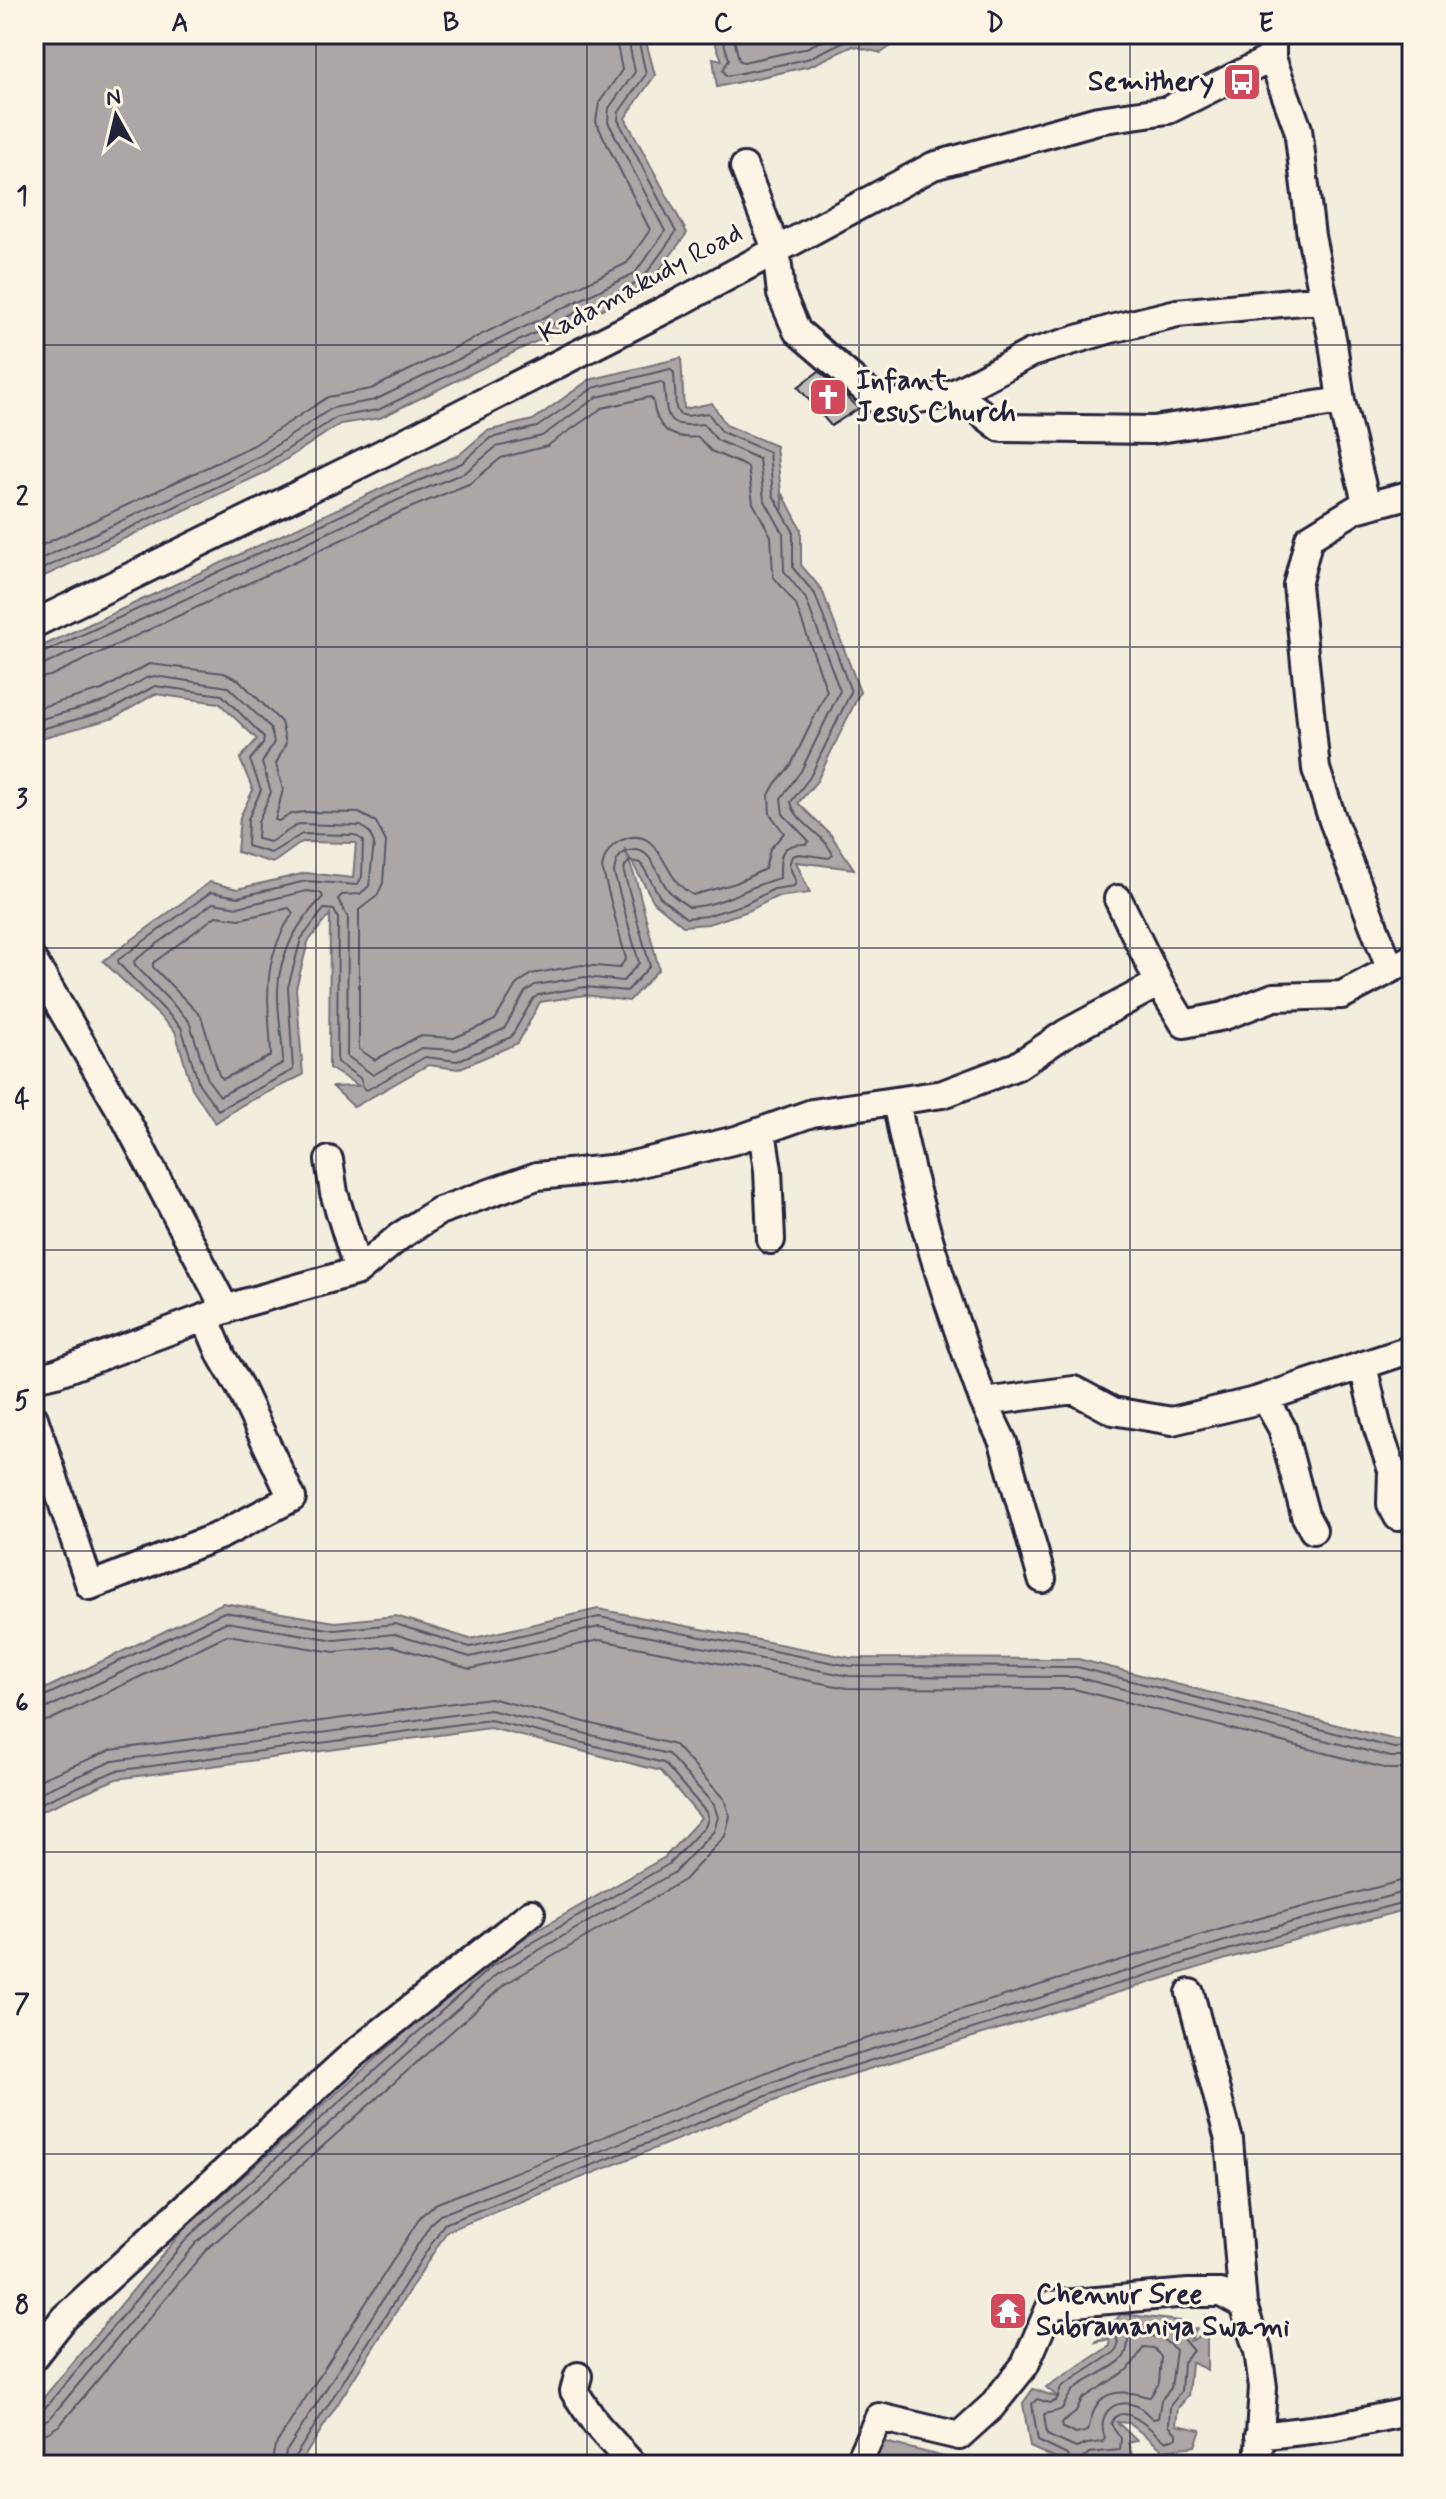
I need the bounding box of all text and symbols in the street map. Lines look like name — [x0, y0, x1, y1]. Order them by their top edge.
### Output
text: A — [171, 7, 189, 41]
text: B — [443, 7, 459, 41]
text: C — [714, 7, 733, 41]
text: D — [986, 7, 1004, 41]
text: E — [1258, 7, 1274, 41]
bus stop icon: Semithery — [1221, 61, 1263, 103]
place label: Semithery — [1088, 64, 1214, 101]
north arrow — [76, 76, 156, 156]
text: N — [104, 83, 123, 113]
text: 1 — [16, 180, 28, 214]
street label: Kadamakudy Road — [533, 215, 749, 353]
place label: Infant Jesus Church — [856, 363, 1016, 432]
church icon: Infant Jesus Church — [807, 376, 849, 418]
text: 2 — [16, 481, 29, 515]
text: 3 — [16, 783, 28, 817]
text: 4 — [14, 1084, 30, 1118]
text: 5 — [14, 1385, 30, 1419]
text: 6 — [15, 1687, 29, 1721]
text: 7 — [14, 1988, 30, 2022]
place label: Chennur Sree Subramaniya Swami — [1036, 2277, 1290, 2346]
text: 8 — [15, 2289, 29, 2323]
temple icon: Chennur Sree Subramaniya Swami — [987, 2290, 1029, 2332]

